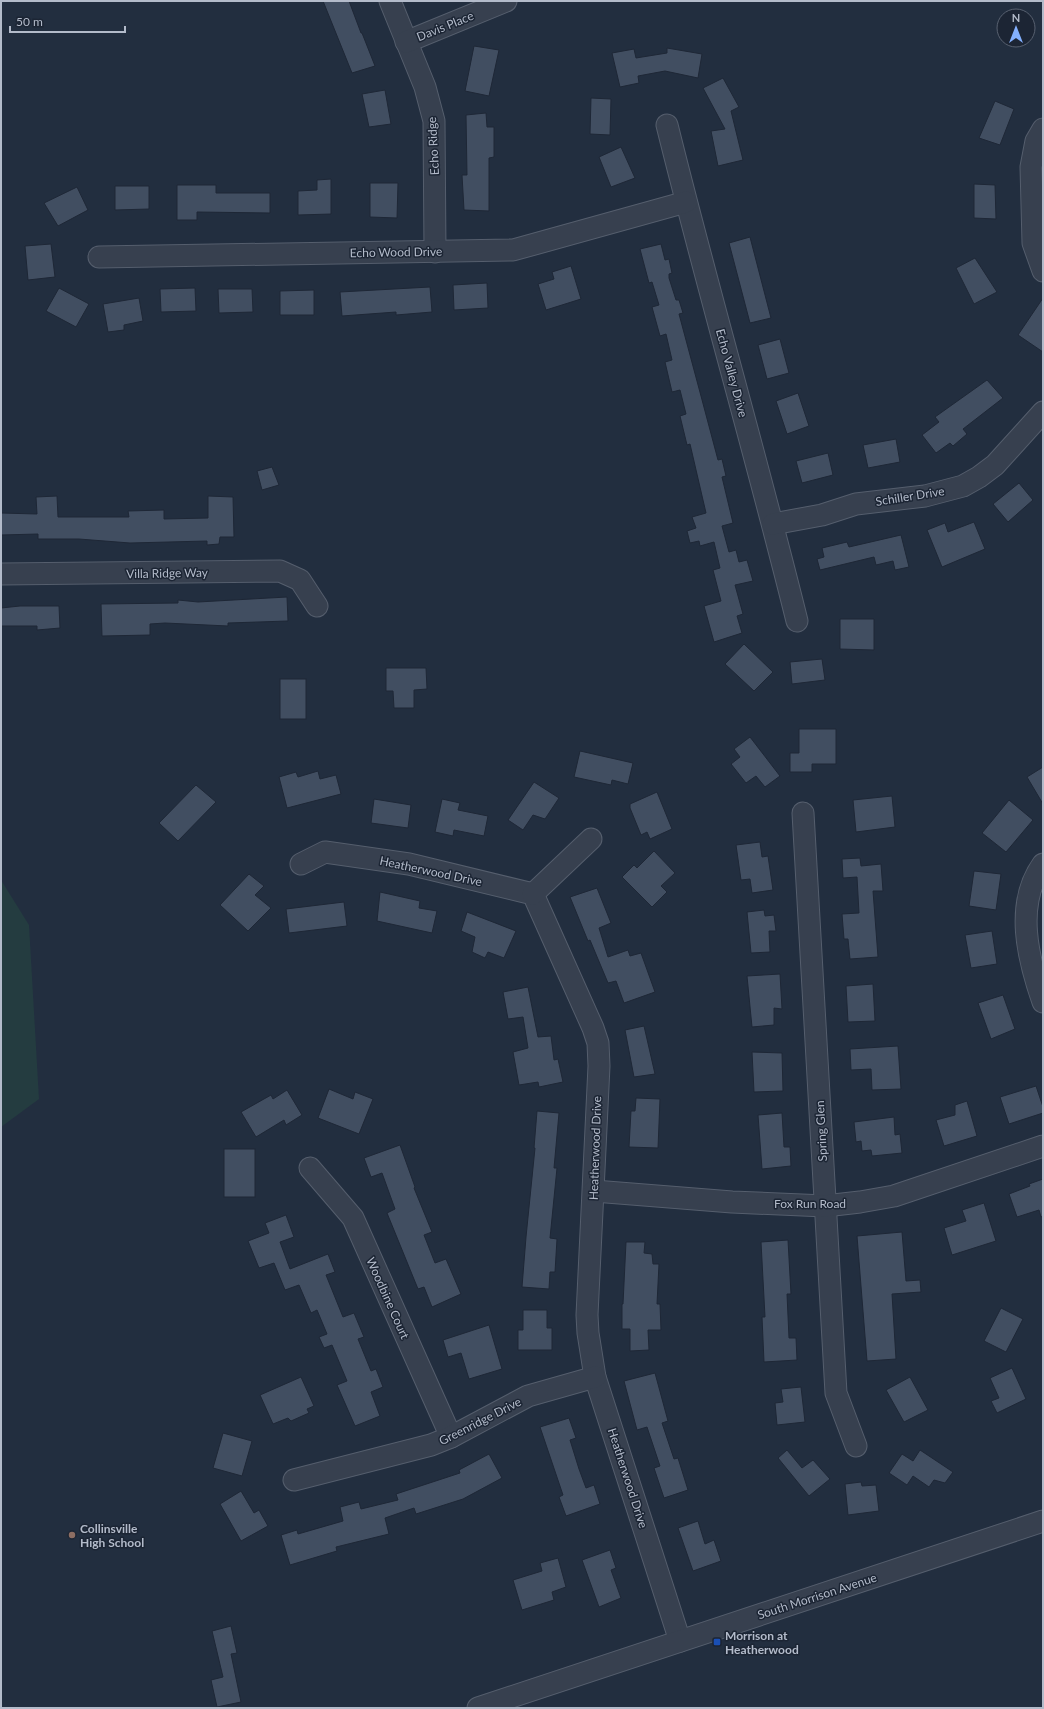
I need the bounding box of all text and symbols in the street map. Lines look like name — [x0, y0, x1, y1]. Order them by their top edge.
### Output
scale bar — [10, 8, 125, 34]
street label: Davis Place — [414, 8, 476, 44]
north arrow — [996, 8, 1036, 48]
text: N — [1012, 11, 1020, 24]
text: 50 m — [16, 14, 43, 29]
street label: Echo Ridge — [424, 116, 442, 176]
street label: Echo Wood Drive — [350, 244, 442, 260]
street label: Echo Valley Drive — [713, 327, 751, 419]
street label: Schiller Drive — [874, 483, 946, 509]
street label: Villa Ridge Way — [126, 565, 209, 581]
street label: Heatherwood Drive — [378, 853, 484, 889]
street label: Heatherwood Drive — [586, 1096, 604, 1200]
street label: Spring Glen — [812, 1100, 830, 1162]
street label: Fox Run Road — [774, 1196, 846, 1211]
street label: Woodbine Court — [363, 1255, 413, 1342]
street label: Greenridge Drive — [436, 1394, 524, 1448]
street label: Heatherwood Drive — [605, 1426, 651, 1530]
place label: Collinsville High School — [80, 1521, 144, 1550]
marker: Collinsville High School — [67, 1530, 77, 1540]
street label: South Morrison Avenue — [755, 1570, 879, 1622]
place label: Morrison at Heatherwood — [725, 1628, 799, 1657]
marker: Morrison at Heatherwood — [712, 1637, 722, 1647]

